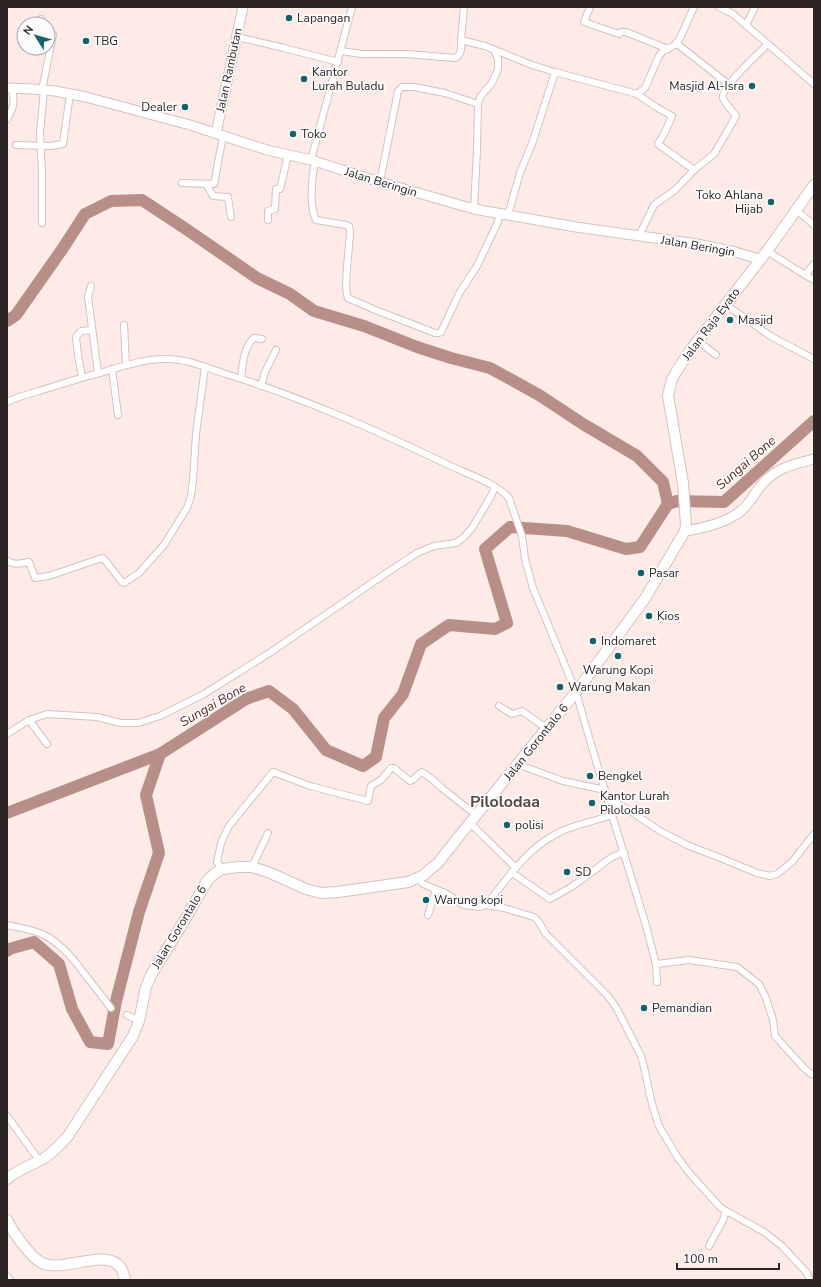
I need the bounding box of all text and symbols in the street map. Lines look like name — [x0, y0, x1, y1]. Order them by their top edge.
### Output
place label: Lapangan — [297, 10, 350, 26]
marker: Lapangan — [284, 13, 294, 23]
north arrow — [16, 16, 56, 56]
text: N — [20, 22, 37, 38]
street label: Jalan Rambutan — [212, 26, 246, 115]
place label: TBG — [94, 33, 118, 49]
marker: TBG — [81, 36, 91, 46]
place label: Kantor Lurah Buladu — [312, 64, 384, 94]
marker: Kantor Lurah Buladu — [299, 74, 309, 84]
place label: Masjid Al-Isra — [669, 78, 744, 94]
marker: Masjid Al-Isra — [747, 81, 757, 91]
place label: Dealer — [141, 99, 178, 115]
marker: Dealer — [180, 102, 190, 112]
place label: Toko — [301, 126, 327, 142]
marker: Toko — [288, 129, 298, 139]
street label: Jalan Beringin — [342, 163, 419, 201]
place label: Toko Ahlana Hijab — [696, 187, 763, 217]
marker: Toko Ahlana Hijab — [766, 197, 776, 207]
street label: Jalan Beringin — [659, 231, 736, 260]
street label: Jalan Raja Eyato — [678, 284, 744, 364]
place label: Masjid — [738, 312, 773, 328]
marker: Masjid — [725, 315, 735, 325]
water label: Sungai Bone — [712, 432, 780, 494]
place label: Pasar — [649, 565, 680, 581]
marker: Pasar — [636, 568, 646, 578]
place label: Kios — [657, 608, 680, 624]
marker: Kios — [644, 611, 654, 621]
place label: Indomaret — [601, 633, 657, 649]
marker: Indomaret — [588, 636, 598, 646]
marker: Warung Kopi — [613, 651, 623, 661]
place label: Warung Kopi — [583, 662, 653, 678]
water label: Sungai Bone — [177, 679, 250, 731]
place label: Warung Makan — [568, 679, 651, 695]
marker: Warung Makan — [555, 682, 565, 692]
street label: Jalan Gorontalo 6 — [500, 700, 572, 784]
place label: Bengkel — [598, 768, 643, 784]
marker: Bengkel — [585, 771, 595, 781]
place label: Kantor Lurah Pilolodaa — [600, 788, 669, 818]
district label: Pilolodaa — [470, 791, 540, 813]
marker: Kantor Lurah Pilolodaa — [587, 798, 597, 808]
place label: polisi — [515, 817, 544, 833]
marker: polisi — [502, 820, 512, 830]
place label: SD — [575, 864, 591, 880]
marker: SD — [562, 867, 572, 877]
street label: Jalan Gorontalo 6 — [147, 883, 210, 972]
place label: Warung kopi — [434, 892, 503, 908]
marker: Warung kopi — [421, 895, 431, 905]
place label: Pemandian — [652, 1000, 712, 1016]
marker: Pemandian — [639, 1003, 649, 1013]
scale bar — [677, 1245, 779, 1271]
text: 100 m — [683, 1251, 718, 1267]

